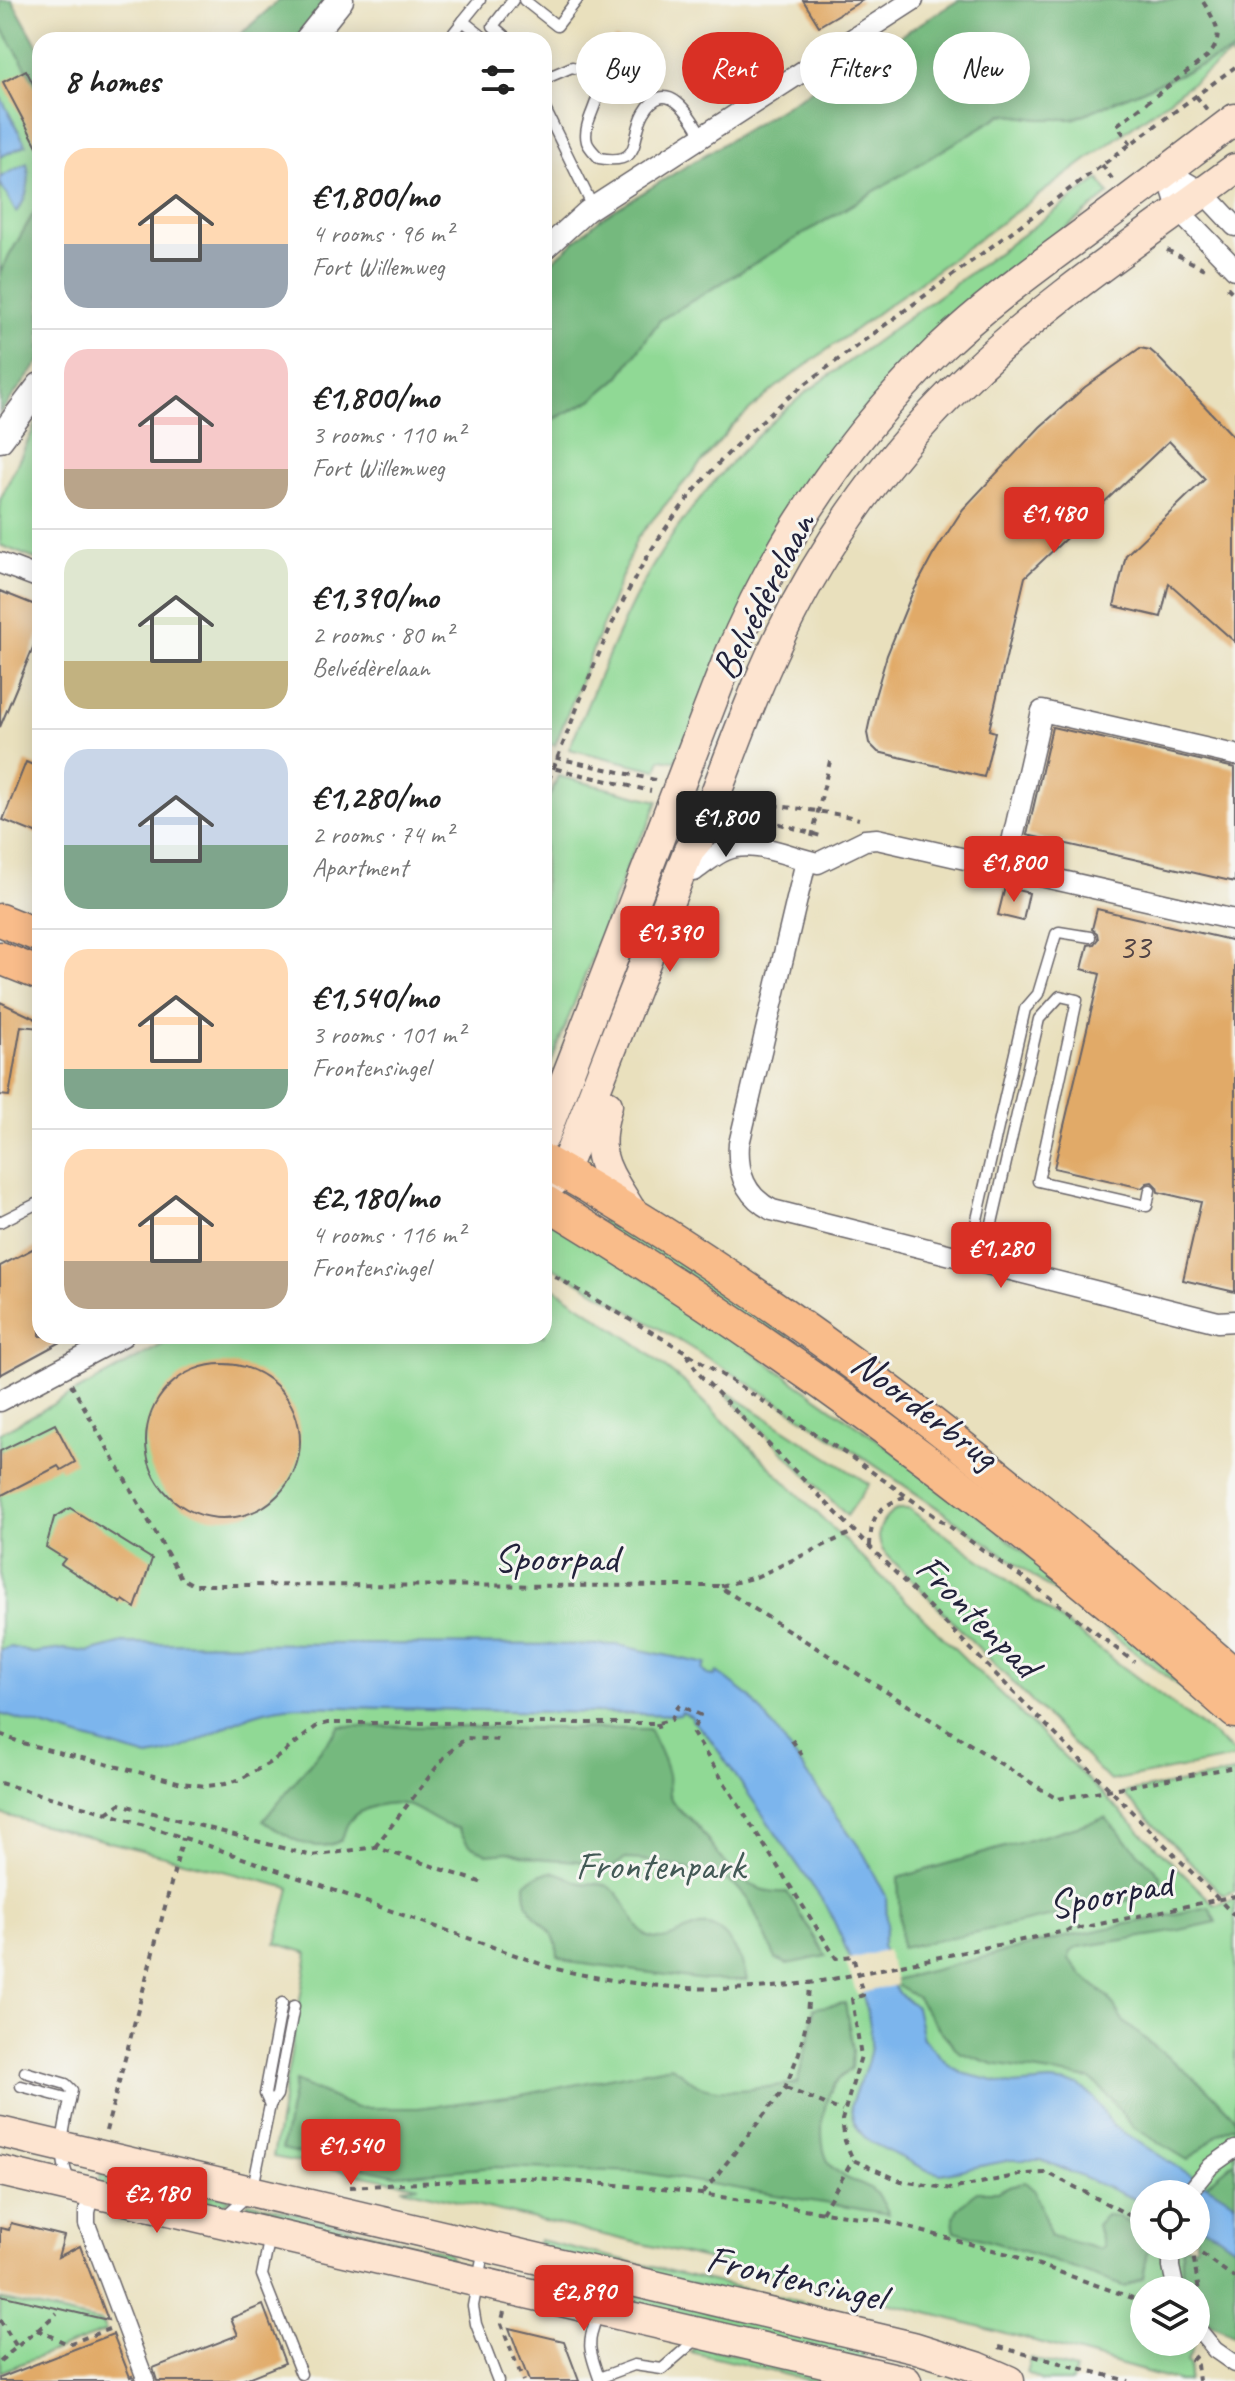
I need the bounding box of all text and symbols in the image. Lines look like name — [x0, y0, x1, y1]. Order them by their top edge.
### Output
chip: Buy — [576, 32, 666, 104]
chip: Rent — [682, 32, 784, 104]
chip: Filters — [800, 32, 917, 104]
chip: New — [933, 32, 1030, 104]
icon: filters — [476, 58, 520, 102]
text: 8 homes — [64, 59, 160, 102]
text: €1,800/mo — [312, 174, 439, 217]
icon: home — [128, 180, 224, 276]
text: 4 rooms · 96 m² — [312, 217, 453, 250]
text: Fort Willemweg — [312, 250, 445, 283]
text: €1,800/mo — [312, 375, 439, 418]
icon: home — [128, 381, 224, 477]
text: 3 rooms · 110 m² — [312, 418, 464, 451]
text: Fort Willemweg — [312, 451, 445, 484]
pin: €1,480 — [989, 487, 1119, 555]
text: €1,480 — [1022, 496, 1086, 529]
street label: Belvédèrelaan — [700, 502, 827, 688]
text: €1,390/mo — [312, 575, 438, 618]
icon: home — [128, 581, 224, 677]
text: 2 rooms · 80 m² — [312, 618, 453, 651]
text: Belvédèrelaan — [312, 651, 429, 684]
text: €1,280/mo — [312, 775, 439, 818]
icon: home — [128, 781, 224, 877]
pin: €1,800 — [661, 791, 791, 859]
text: €1,800 — [694, 800, 758, 833]
text: 2 rooms · 74 m² — [312, 818, 453, 851]
pin: €1,800 — [949, 836, 1079, 904]
text: €1,800 — [982, 845, 1046, 878]
text: Apartment — [312, 851, 408, 884]
pin: €1,390 — [605, 906, 735, 974]
text: €1,390 — [638, 915, 702, 948]
house number: 33 — [1118, 924, 1153, 970]
text: €1,540/mo — [312, 975, 438, 1018]
icon: home — [128, 981, 224, 1077]
text: 3 rooms · 101 m² — [312, 1018, 464, 1051]
text: Frontensingel — [312, 1051, 430, 1084]
text: €2,180/mo — [312, 1175, 439, 1218]
icon: home — [128, 1181, 224, 1277]
text: 4 rooms · 116 m² — [312, 1218, 464, 1251]
pin: €1,280 — [936, 1222, 1066, 1290]
text: €1,280 — [969, 1231, 1033, 1264]
text: Frontensingel — [312, 1251, 430, 1284]
street label: Noorderbrug — [842, 1338, 1010, 1482]
street label: Spoorpad — [494, 1533, 624, 1583]
street label: Frontenpad — [905, 1543, 1054, 1692]
park label: Frontenpark — [575, 1841, 748, 1891]
street label: Spoorpad — [1044, 1856, 1182, 1930]
pin: €1,540 — [286, 2119, 416, 2187]
text: €1,540 — [319, 2128, 383, 2161]
pin: €2,180 — [92, 2167, 222, 2235]
text: €2,180 — [125, 2176, 189, 2209]
map controls — [1130, 2180, 1210, 2356]
button: locate — [1130, 2180, 1210, 2260]
street label: Frontensingel — [702, 2233, 896, 2324]
pin: €2,890 — [519, 2265, 649, 2333]
text: €2,890 — [552, 2274, 616, 2307]
button: layers — [1130, 2276, 1210, 2356]

